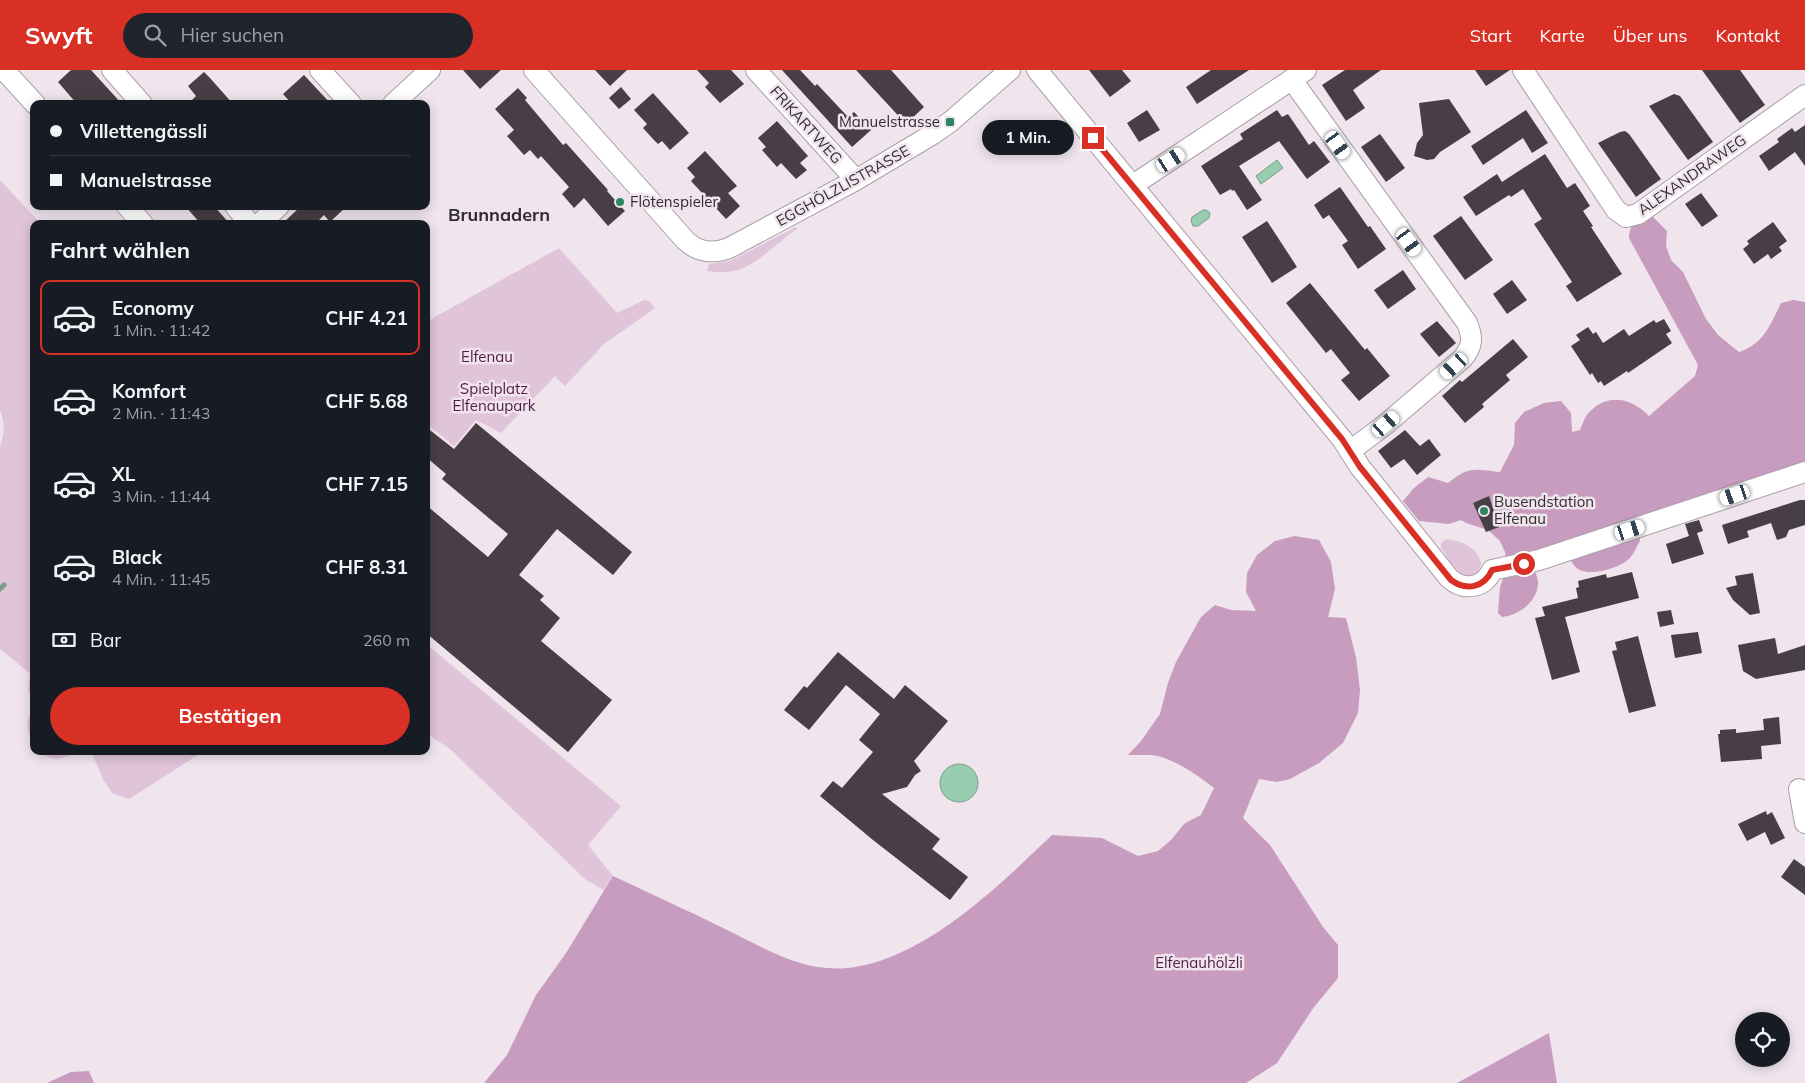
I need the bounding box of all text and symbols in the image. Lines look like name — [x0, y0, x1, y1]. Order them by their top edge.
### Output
search box — [123, 13, 473, 58]
text: Swyft — [25, 20, 93, 50]
icon: search — [141, 21, 169, 49]
text: Hier suchen — [181, 23, 284, 47]
text: Start — [1470, 24, 1511, 47]
text: Karte — [1539, 24, 1585, 47]
text: Über uns — [1613, 24, 1688, 47]
text: Kontakt — [1716, 24, 1780, 47]
street label: FRIKARTWEG — [766, 82, 846, 168]
place label: Manuelstrasse — [839, 112, 940, 131]
marker: Manuelstrasse — [944, 116, 956, 128]
text: Villettengässli — [80, 119, 207, 143]
callout: 1 Min. — [983, 120, 1076, 156]
text: 1 Min. — [1005, 127, 1051, 147]
route end — [1082, 127, 1104, 149]
car — [1323, 128, 1352, 162]
street label: ALEXANDRAWEG — [1634, 130, 1749, 219]
street label: EGGHÖLZLISTRASSE — [773, 141, 913, 230]
car — [1154, 146, 1187, 174]
text: Manuelstrasse — [80, 168, 212, 192]
place label: Flötenspieler — [630, 192, 719, 211]
marker: Flötenspieler — [614, 196, 626, 208]
district label: Brunnadern — [448, 203, 550, 226]
car — [1394, 225, 1423, 259]
text: Fahrt wählen — [50, 236, 190, 264]
icon: car — [52, 295, 97, 340]
text: Economy — [112, 296, 194, 320]
text: CHF 4.21 — [325, 306, 408, 330]
text: 1 Min. · 11:42 — [112, 320, 210, 340]
park label: Elfenau — [461, 347, 513, 366]
car — [1437, 350, 1470, 382]
icon: car — [52, 378, 97, 423]
text: Komfort — [112, 379, 186, 403]
park label: Spielplatz Elfenaupark — [452, 379, 536, 415]
text: CHF 5.68 — [325, 389, 408, 413]
text: 2 Min. · 11:43 — [112, 403, 210, 423]
car — [1369, 408, 1402, 440]
icon: car — [52, 461, 97, 506]
text: XL — [112, 462, 135, 486]
text: CHF 7.15 — [325, 472, 408, 496]
car — [1718, 483, 1751, 507]
text: 3 Min. · 11:44 — [112, 486, 210, 506]
place label: Busendstation Elfenau — [1494, 492, 1594, 528]
marker: Busendstation Elfenau — [1478, 505, 1490, 517]
car — [1613, 518, 1646, 542]
icon: car — [52, 544, 97, 589]
text: Black — [112, 545, 162, 569]
route start — [1513, 553, 1535, 575]
text: CHF 8.31 — [325, 555, 408, 579]
text: 4 Min. · 11:45 — [112, 569, 210, 589]
icon: cash — [50, 626, 78, 654]
text: Bar — [90, 628, 121, 652]
text: 260 m — [363, 630, 410, 650]
button: Bestätigen — [50, 687, 410, 745]
park label: Elfenauhölzli — [1155, 953, 1243, 972]
map controls — [1735, 1012, 1790, 1067]
button: locate — [1735, 1012, 1790, 1067]

